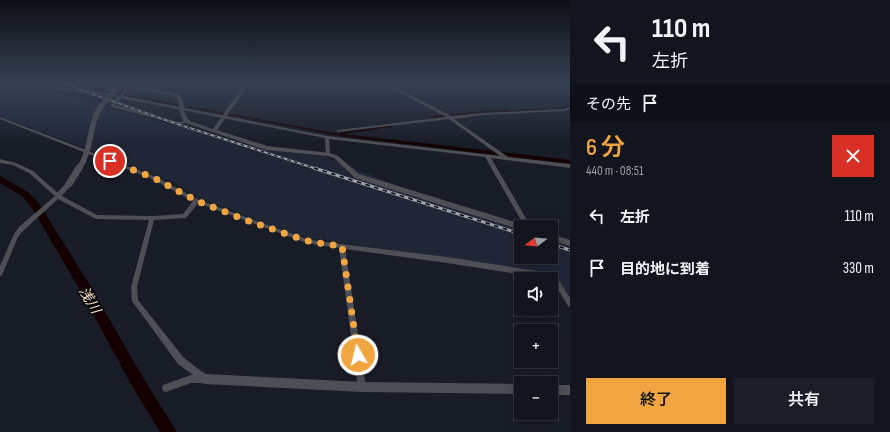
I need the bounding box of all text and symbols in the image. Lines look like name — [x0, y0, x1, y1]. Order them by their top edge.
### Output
text: 110 m — [652, 12, 710, 45]
icon: left — [586, 16, 638, 68]
text: 左折 — [652, 51, 688, 72]
icon: arrive — [639, 92, 661, 114]
text: その先 — [586, 95, 631, 114]
text: 6 分 — [586, 133, 625, 162]
button: close — [832, 135, 874, 177]
pin — [93, 144, 127, 178]
icon: arrive — [99, 150, 121, 172]
text: 440 m · 08:51 — [586, 163, 644, 179]
icon: left — [586, 205, 608, 227]
text: 110 m — [845, 207, 874, 226]
text: 左折 — [620, 208, 650, 227]
north arrow — [514, 220, 558, 264]
map controls — [514, 220, 558, 420]
icon: arrive — [586, 257, 608, 279]
text: 330 m — [843, 259, 874, 278]
text: 目的地に到着 — [620, 260, 710, 279]
button: sound — [514, 272, 558, 316]
water label: 浅川 — [75, 284, 105, 318]
button: + — [514, 324, 558, 368]
position arrow — [337, 334, 379, 376]
button: − — [514, 376, 558, 420]
button: 終了 — [586, 378, 726, 424]
button: 共有 — [734, 378, 874, 424]

